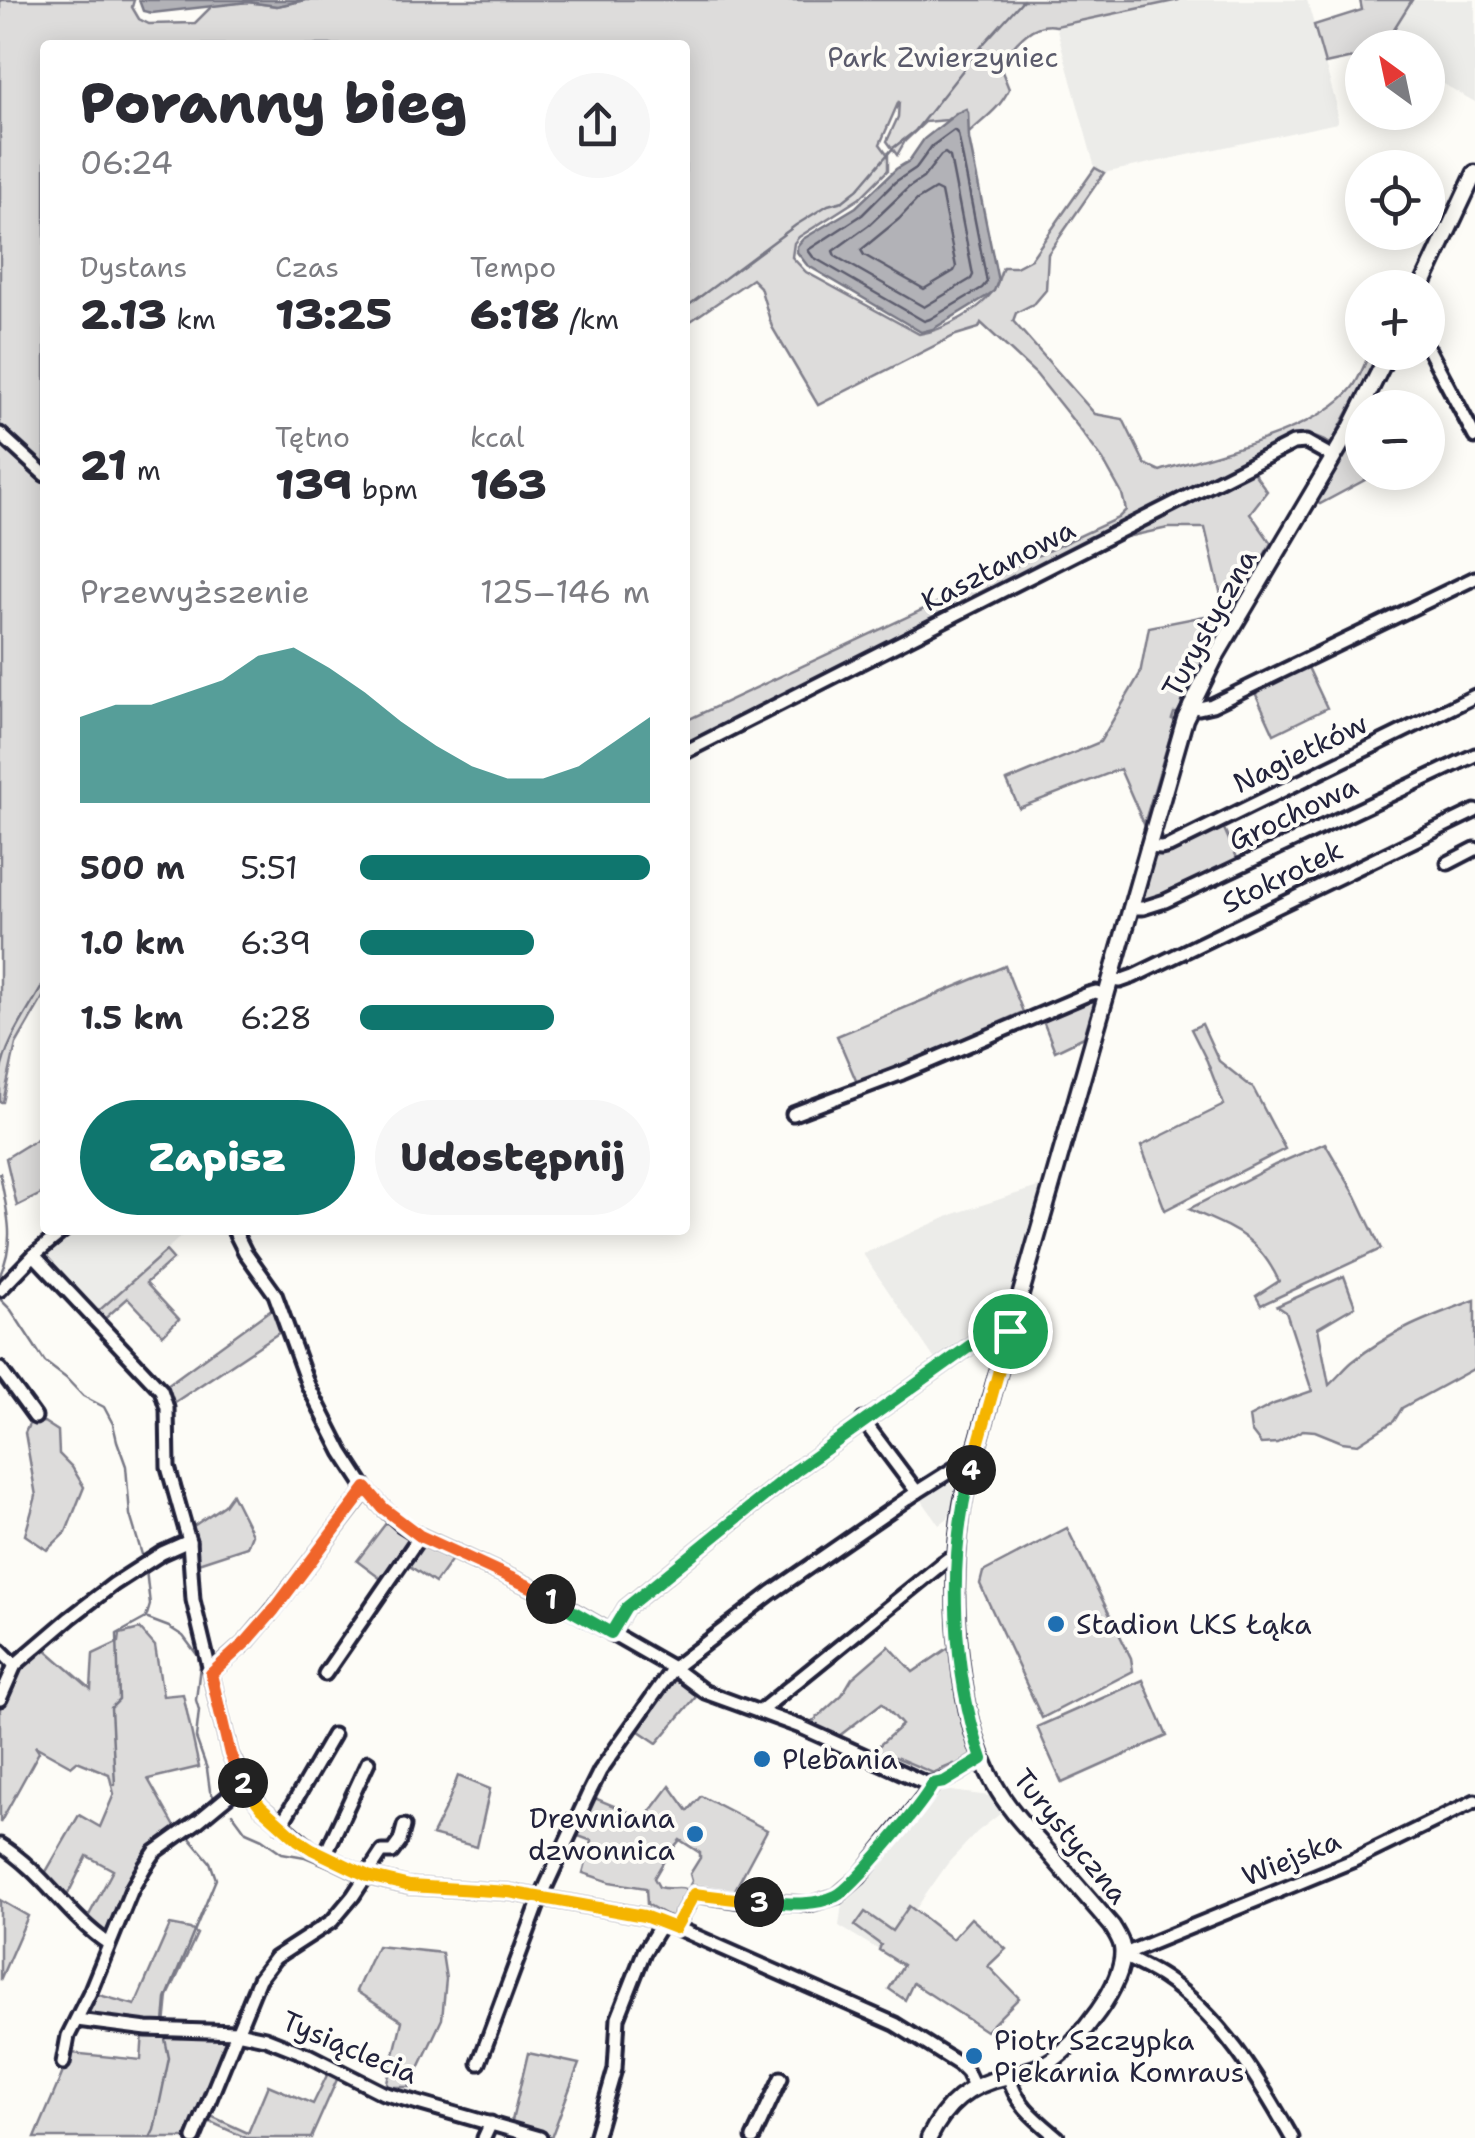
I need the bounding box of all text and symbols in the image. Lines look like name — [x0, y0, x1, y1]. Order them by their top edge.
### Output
north arrow — [1345, 30, 1445, 130]
map controls — [1345, 30, 1445, 490]
park label: Park Zwierzyniec — [827, 38, 1059, 76]
text: Poranny bieg — [80, 66, 467, 140]
button: share — [545, 73, 650, 178]
text: 06:24 — [80, 141, 173, 184]
button: locate — [1345, 150, 1445, 250]
text: Dystans — [80, 248, 187, 286]
text: Czas — [275, 248, 339, 286]
text: Tempo — [470, 248, 556, 286]
button: + — [1345, 270, 1445, 370]
text: 2.13 — [80, 286, 167, 342]
text: 13:25 — [275, 286, 392, 342]
text: 6:18 — [470, 286, 560, 342]
text: km — [167, 300, 216, 338]
text: /km — [560, 300, 619, 338]
button: − — [1345, 390, 1445, 490]
text: Tętno — [275, 418, 350, 456]
text: kcal — [470, 418, 524, 456]
text: 21 — [80, 437, 127, 493]
text: m — [127, 451, 161, 489]
text: 139 — [275, 456, 352, 512]
text: 163 — [470, 456, 547, 512]
text: bpm — [352, 470, 418, 508]
street label: Kasztanowa — [915, 510, 1081, 620]
street label: Turystyczna — [1153, 542, 1265, 704]
text: Przewyższenie — [80, 570, 310, 613]
text: 125–146 m — [480, 570, 650, 613]
street label: Nagietków — [1226, 704, 1374, 802]
street label: Grochowa — [1222, 767, 1364, 859]
street label: Stokrotek — [1215, 830, 1349, 922]
text: 500 m — [80, 846, 185, 889]
text: 5:51 — [240, 846, 298, 889]
text: 1.0 km — [80, 921, 185, 964]
text: 6:39 — [240, 921, 311, 964]
text: 1.5 km — [80, 996, 183, 1039]
text: 6:28 — [240, 996, 312, 1039]
button: Zapisz — [80, 1100, 355, 1215]
button: Udostępnij — [375, 1100, 650, 1215]
pin — [968, 1289, 1053, 1374]
icon: arrive — [983, 1304, 1038, 1359]
pin: 4 — [946, 1445, 996, 1495]
text: 4 — [961, 1451, 981, 1489]
pin: 1 — [526, 1574, 576, 1624]
text: 1 — [545, 1580, 557, 1618]
place label: Stadion LKS Łąka — [1076, 1605, 1312, 1643]
marker: Stadion LKS Łąka — [1045, 1613, 1067, 1635]
place label: Plebania — [782, 1740, 898, 1778]
marker: Plebania — [751, 1748, 773, 1770]
pin: 2 — [218, 1758, 268, 1808]
street label: Turystyczna — [1005, 1760, 1137, 1912]
text: 2 — [233, 1764, 253, 1802]
place label: Drewniana dzwonnica — [528, 1799, 675, 1869]
street label: Wiejska — [1236, 1821, 1346, 1895]
marker: Drewniana dzwonnica — [684, 1823, 706, 1845]
pin: 3 — [734, 1877, 784, 1927]
text: 3 — [749, 1883, 769, 1921]
street label: Tysiąclecia — [276, 2001, 424, 2093]
place label: Piotr Szczypka Piekarnia Komraus — [994, 2021, 1245, 2091]
marker: Piotr Szczypka Piekarnia Komraus — [963, 2045, 985, 2067]

